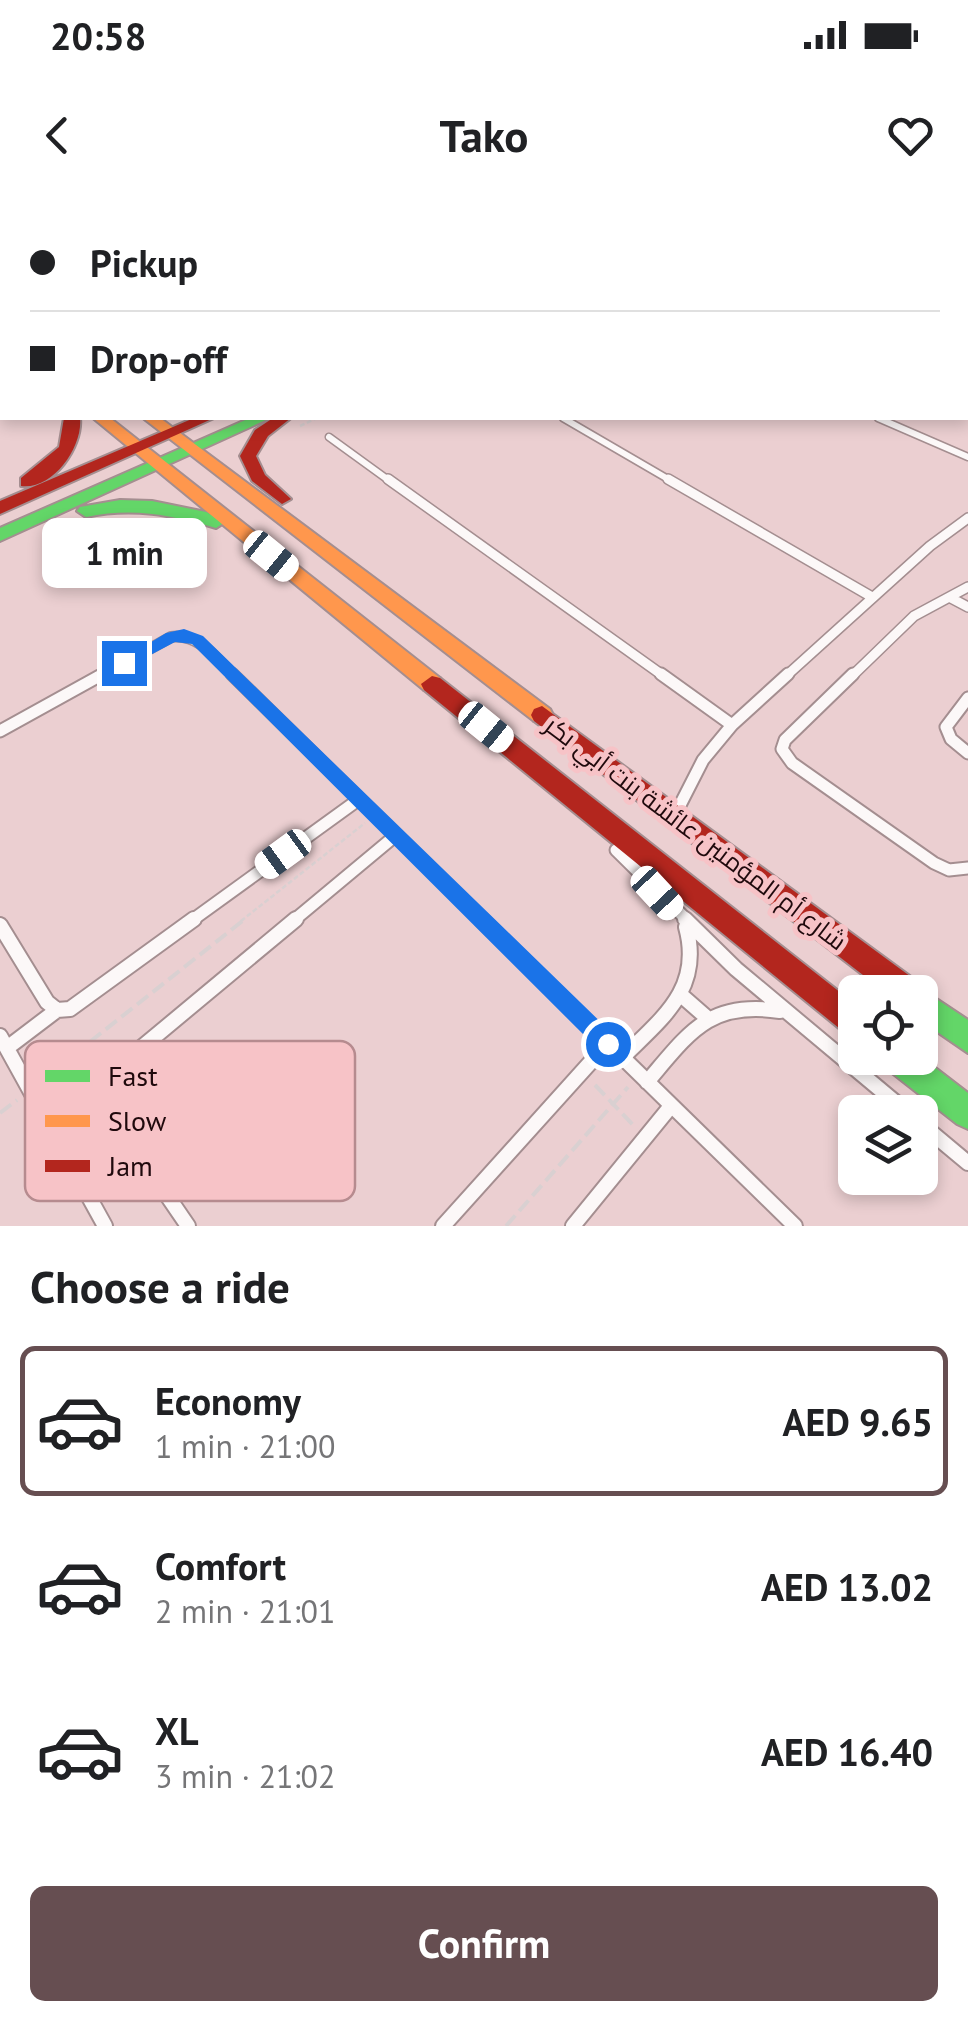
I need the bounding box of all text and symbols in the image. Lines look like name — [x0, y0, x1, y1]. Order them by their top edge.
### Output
text: 20:58 — [50, 11, 146, 60]
text: Tako — [440, 106, 528, 164]
icon: back — [30, 108, 85, 163]
icon: heart — [883, 108, 938, 163]
text: Pickup — [90, 238, 198, 287]
text: Drop-off — [90, 334, 227, 383]
callout: 1 min — [42, 518, 206, 588]
car — [238, 525, 304, 587]
text: 1 min — [85, 532, 164, 574]
route end — [102, 641, 147, 686]
car — [453, 696, 519, 758]
street label: شارع أم المؤمنين عائشة بنت أبي بكر — [535, 708, 853, 960]
car — [250, 824, 316, 884]
car — [626, 861, 688, 925]
map controls — [838, 975, 938, 1195]
button: locate — [838, 975, 938, 1075]
route start — [586, 1022, 631, 1067]
legend — [25, 1041, 355, 1201]
text: Fast — [108, 1057, 158, 1094]
button: layers — [838, 1095, 938, 1195]
text: Slow — [108, 1102, 167, 1139]
text: Jam — [107, 1147, 153, 1184]
text: Choose a ride — [30, 1257, 290, 1315]
icon: car — [35, 1376, 125, 1466]
text: Economy — [155, 1376, 301, 1425]
text: AED 9.65 — [782, 1397, 933, 1446]
text: 1 min · 21:00 — [155, 1425, 335, 1467]
icon: car — [35, 1541, 125, 1631]
text: Comfort — [155, 1541, 286, 1590]
text: AED 13.02 — [761, 1562, 933, 1611]
text: 2 min · 21:01 — [155, 1590, 335, 1632]
icon: car — [35, 1706, 125, 1796]
text: XL — [155, 1706, 199, 1755]
text: AED 16.40 — [761, 1727, 933, 1776]
text: 3 min · 21:02 — [155, 1755, 335, 1797]
button: Confirm — [30, 1886, 938, 2001]

